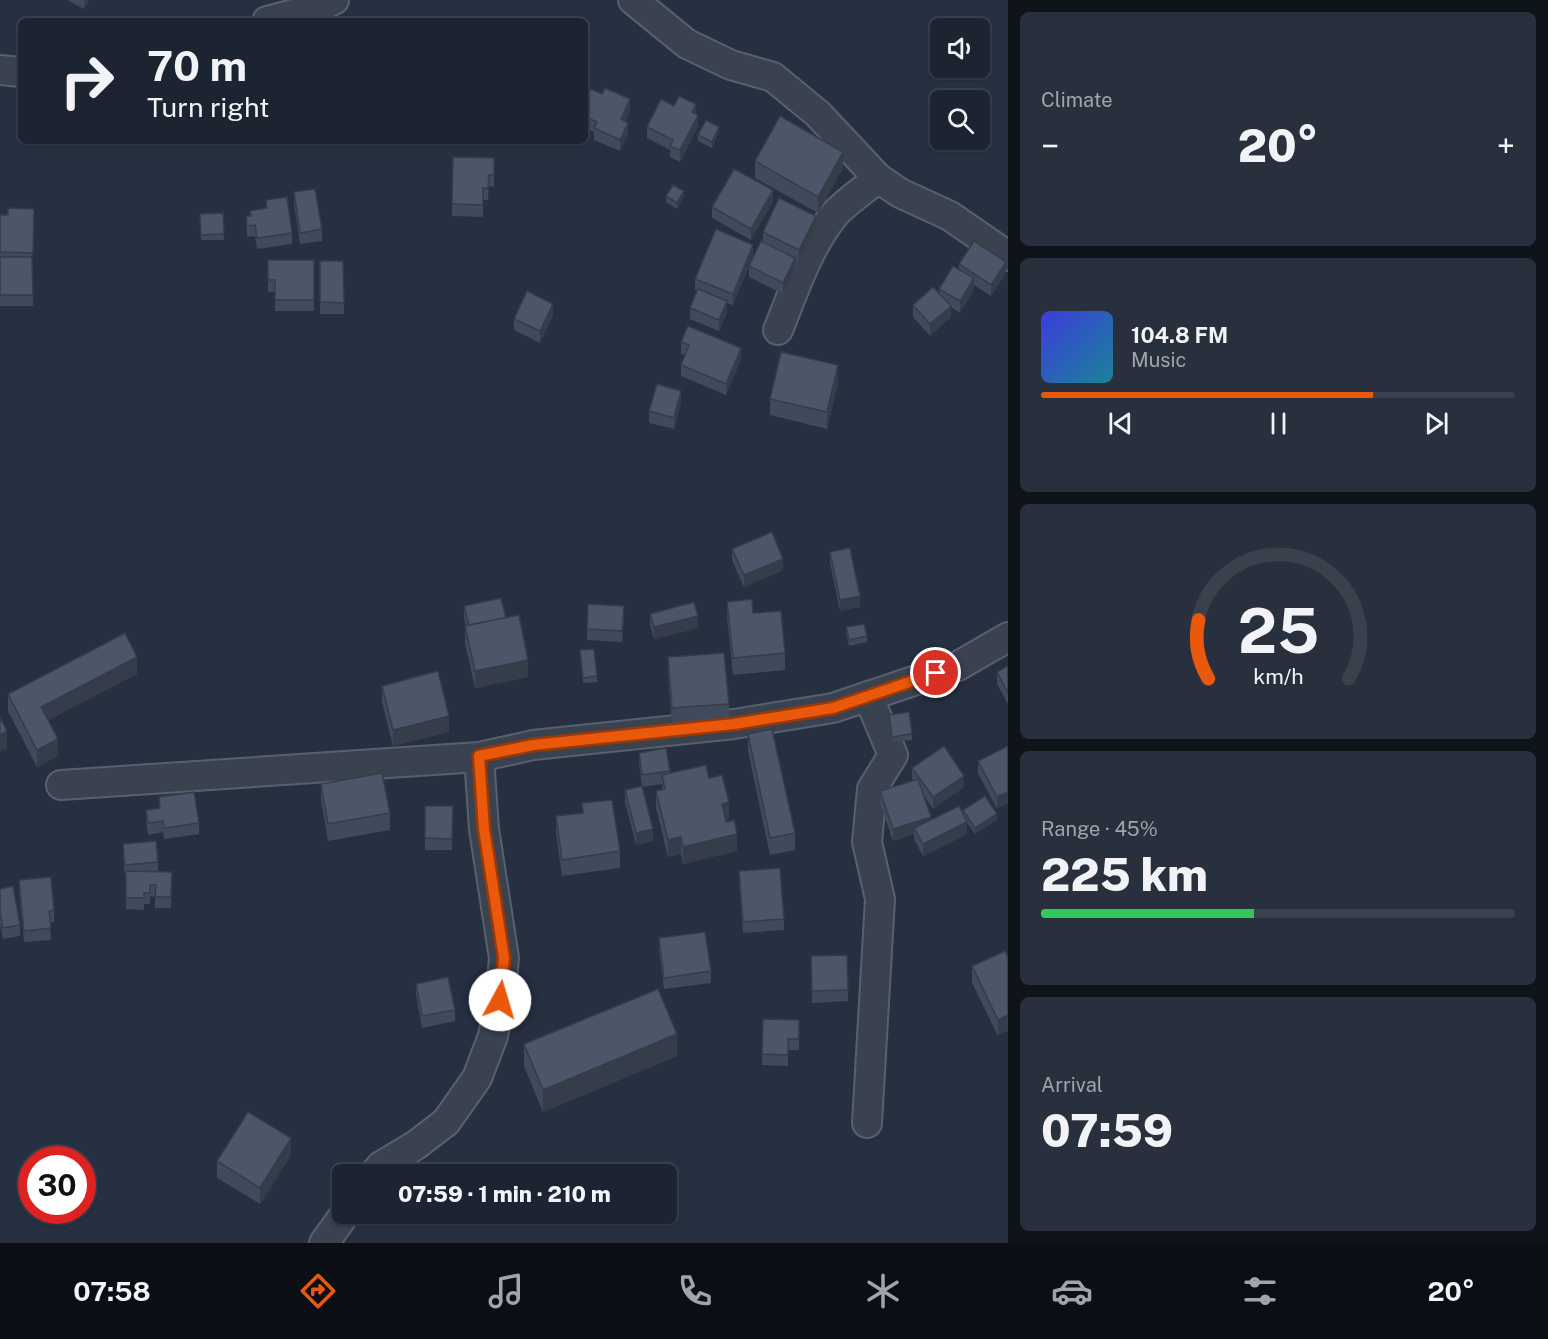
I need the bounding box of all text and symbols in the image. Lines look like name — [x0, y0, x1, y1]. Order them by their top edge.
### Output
map controls — [930, 18, 990, 150]
button: sound — [930, 18, 990, 78]
text: 70 m — [147, 41, 247, 90]
icon: right — [48, 42, 126, 120]
text: Climate — [1041, 88, 1113, 112]
button: search — [930, 90, 990, 150]
text: Turn right — [147, 91, 270, 123]
text: 20° — [1238, 119, 1318, 172]
text: − — [1041, 127, 1059, 165]
text: + — [1497, 127, 1515, 165]
text: 104.8 FM — [1131, 322, 1228, 348]
text: Music — [1131, 348, 1186, 372]
icon: previous — [1104, 407, 1137, 440]
icon: pause — [1262, 407, 1295, 440]
icon: next — [1420, 407, 1453, 440]
text: 25 — [1237, 594, 1319, 667]
pin — [910, 647, 961, 698]
icon: arrive — [919, 656, 952, 689]
text: km/h — [1253, 664, 1303, 689]
text: Range · 45% — [1041, 817, 1158, 841]
text: 225 km — [1041, 848, 1208, 901]
position arrow — [468, 968, 532, 1032]
text: Arrival — [1041, 1073, 1103, 1097]
text: 07:59 — [1041, 1104, 1173, 1157]
speed limit sign: 30 — [18, 1146, 96, 1224]
text: 07:59 · 1 min · 210 m — [398, 1181, 611, 1207]
icon: directions — [297, 1270, 339, 1312]
icon: music — [485, 1270, 527, 1312]
icon: phone — [674, 1270, 716, 1312]
icon: climate — [862, 1270, 904, 1312]
icon: car — [1051, 1270, 1093, 1312]
icon: filters — [1239, 1270, 1281, 1312]
text: 07:58 — [73, 1275, 151, 1307]
text: 20° — [1427, 1275, 1475, 1307]

